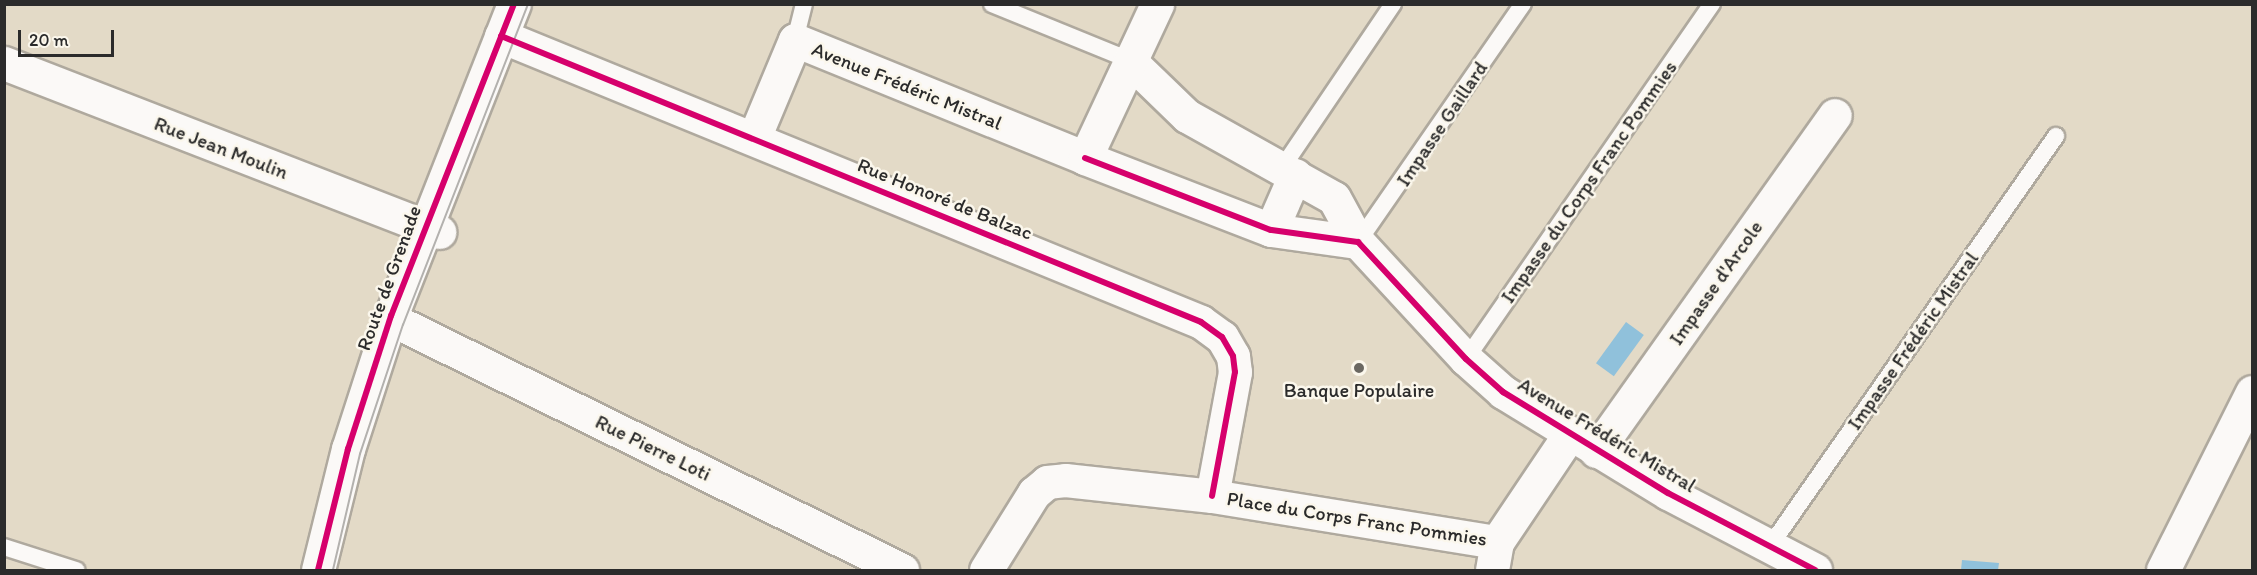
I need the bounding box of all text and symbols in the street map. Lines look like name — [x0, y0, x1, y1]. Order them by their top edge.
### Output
scale bar — [21, 18, 117, 56]
text: 20 m — [29, 29, 69, 51]
street label: Avenue Frédéric Mistral — [809, 37, 1005, 135]
street label: Impasse Gaillard — [1391, 57, 1493, 191]
street label: Impasse du Corps Franc Pommies — [1497, 57, 1681, 307]
street label: Rue Jean Moulin — [151, 112, 291, 184]
street label: Rue Honoré de Balzac — [854, 153, 1036, 245]
street label: Route de Grenade — [352, 202, 426, 354]
street label: Impasse d'Arcole — [1664, 216, 1768, 350]
street label: Impasse Frédéric Mistral — [1842, 247, 1984, 435]
marker: Banque Populaire — [1352, 361, 1366, 375]
street label: Avenue Frédéric Mistral — [1514, 373, 1700, 497]
place label: Banque Populaire — [1283, 378, 1435, 402]
street label: Rue Pierre Loti — [591, 410, 715, 486]
street label: Place du Corps Franc Pommies — [1226, 487, 1488, 551]

